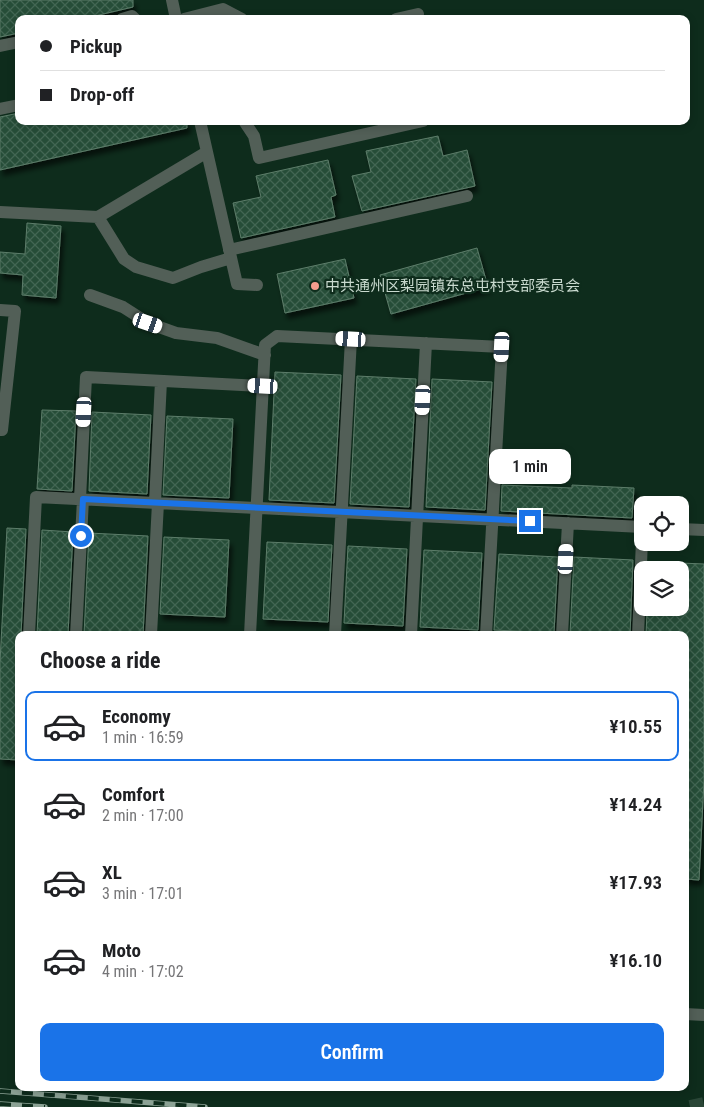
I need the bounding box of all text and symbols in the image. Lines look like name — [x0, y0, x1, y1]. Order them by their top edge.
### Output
text: Pickup — [70, 35, 122, 58]
text: Drop-off — [70, 83, 134, 106]
place label: 中共通州区梨园镇东总屯村支部委员会 — [325, 277, 580, 295]
marker: 中共通州区梨园镇东总屯村支部委员会 — [309, 280, 321, 292]
car — [131, 311, 164, 335]
car — [335, 331, 366, 347]
car — [493, 332, 510, 362]
car — [247, 378, 278, 394]
car — [414, 385, 431, 415]
car — [75, 397, 92, 427]
callout: 1 min — [489, 448, 571, 484]
text: 1 min — [512, 457, 548, 476]
map controls — [634, 496, 689, 616]
button: locate — [634, 496, 689, 551]
route end — [519, 510, 541, 532]
route start — [70, 525, 92, 547]
car — [557, 544, 574, 574]
button: layers — [634, 561, 689, 616]
text: Choose a ride — [40, 648, 161, 673]
icon: car — [42, 704, 87, 749]
text: Economy — [102, 705, 171, 728]
text: ¥10.55 — [609, 715, 662, 738]
text: 1 min · 16:59 — [102, 728, 184, 747]
icon: car — [42, 782, 87, 827]
text: Comfort — [102, 783, 165, 806]
text: ¥14.24 — [609, 793, 662, 816]
text: 2 min · 17:00 — [102, 806, 184, 825]
icon: car — [42, 860, 87, 905]
text: XL — [102, 861, 122, 884]
text: ¥17.93 — [609, 871, 662, 894]
text: 3 min · 17:01 — [102, 884, 184, 903]
icon: car — [42, 938, 87, 983]
text: Moto — [102, 939, 141, 962]
text: ¥16.10 — [609, 949, 662, 972]
text: 4 min · 17:02 — [102, 962, 184, 981]
button: Confirm — [40, 1023, 664, 1081]

